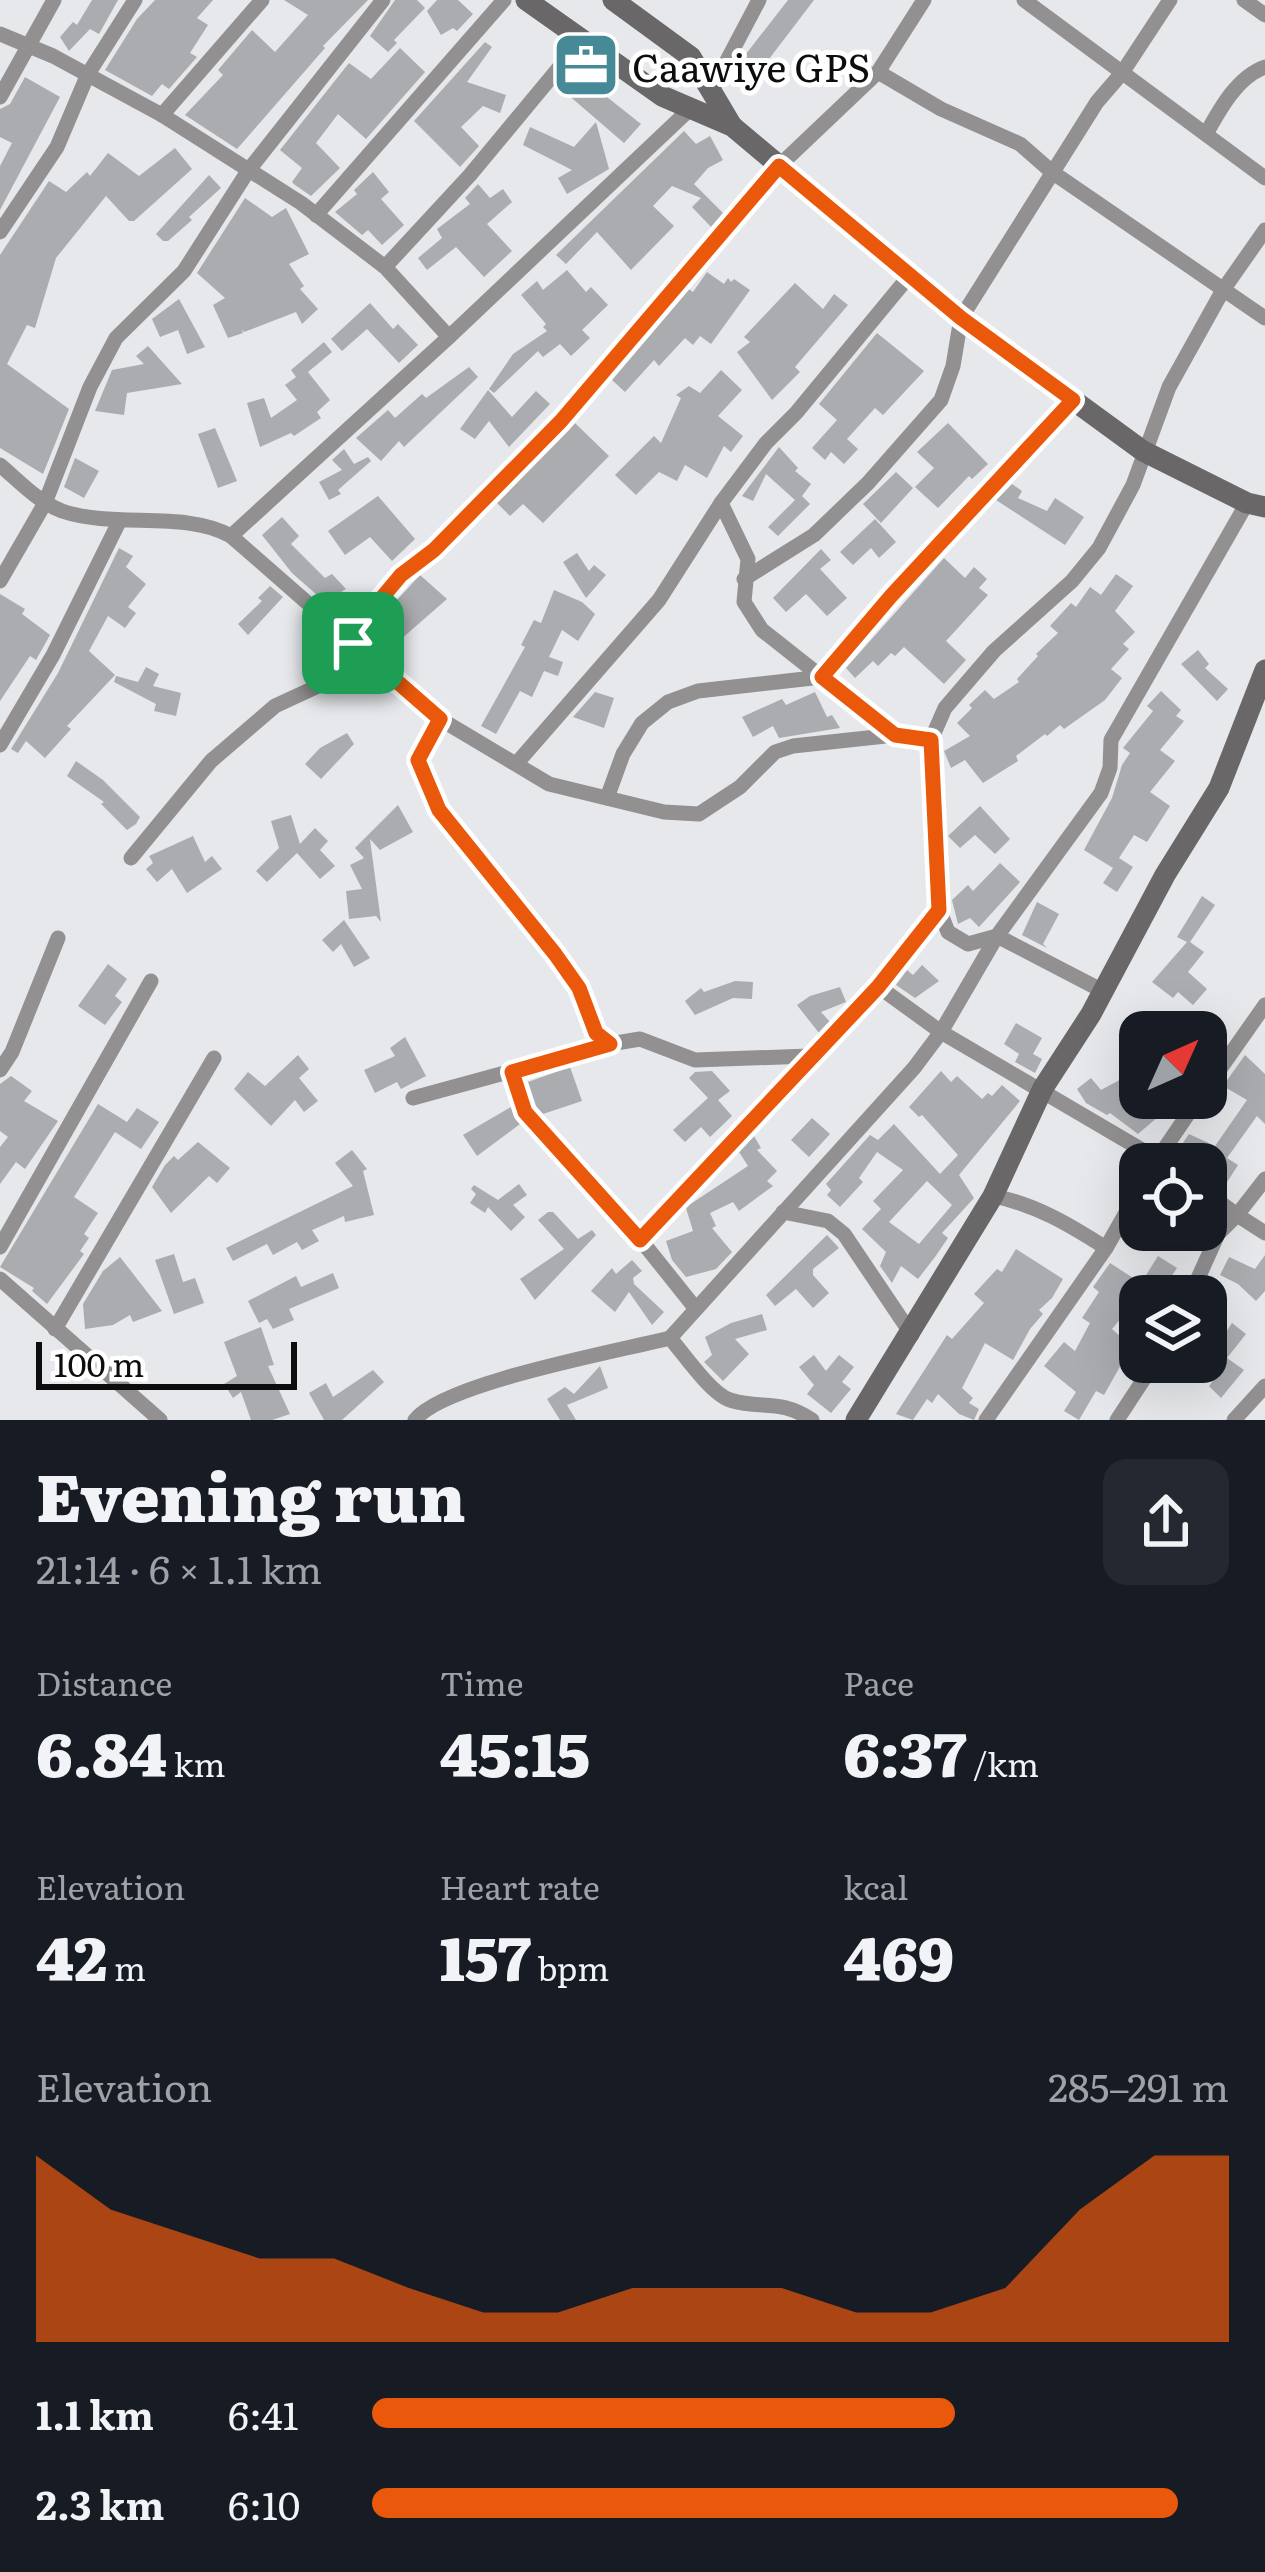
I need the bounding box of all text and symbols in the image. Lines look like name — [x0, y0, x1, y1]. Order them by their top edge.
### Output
office icon: Caawiye GPS — [551, 30, 621, 100]
place label: Caawiye GPS — [632, 36, 870, 94]
pin — [302, 592, 404, 694]
icon: arrive — [320, 610, 386, 676]
north arrow — [1119, 1011, 1227, 1119]
map controls — [1119, 1011, 1227, 1383]
button: locate — [1119, 1143, 1227, 1251]
button: layers — [1119, 1275, 1227, 1383]
scale bar — [36, 1336, 297, 1389]
text: 100 m — [54, 1338, 144, 1387]
text: Evening run — [36, 1444, 466, 1542]
button: share — [1103, 1459, 1229, 1585]
text: 21:14 · 6 × 1.1 km — [36, 1538, 322, 1596]
text: Distance — [36, 1657, 172, 1706]
text: Time — [440, 1657, 524, 1706]
text: Pace — [843, 1657, 914, 1706]
text: 6.84 — [36, 1706, 167, 1795]
text: 45:15 — [440, 1706, 590, 1795]
text: 6:37 — [843, 1706, 966, 1795]
text: km — [167, 1738, 226, 1787]
text: /km — [966, 1738, 1039, 1787]
text: Elevation — [36, 1861, 185, 1910]
text: Heart rate — [440, 1861, 600, 1910]
text: kcal — [843, 1861, 908, 1910]
text: 42 — [36, 1910, 107, 1999]
text: 157 — [440, 1910, 531, 1999]
text: 469 — [843, 1910, 954, 1999]
text: m — [107, 1942, 146, 1991]
text: bpm — [531, 1942, 609, 1991]
text: Elevation — [36, 2056, 212, 2114]
text: 285–291 m — [1048, 2056, 1229, 2114]
text: 1.1 km — [36, 2384, 154, 2442]
text: 6:41 — [228, 2384, 299, 2442]
text: 2.3 km — [36, 2474, 164, 2532]
text: 6:10 — [228, 2474, 300, 2532]

